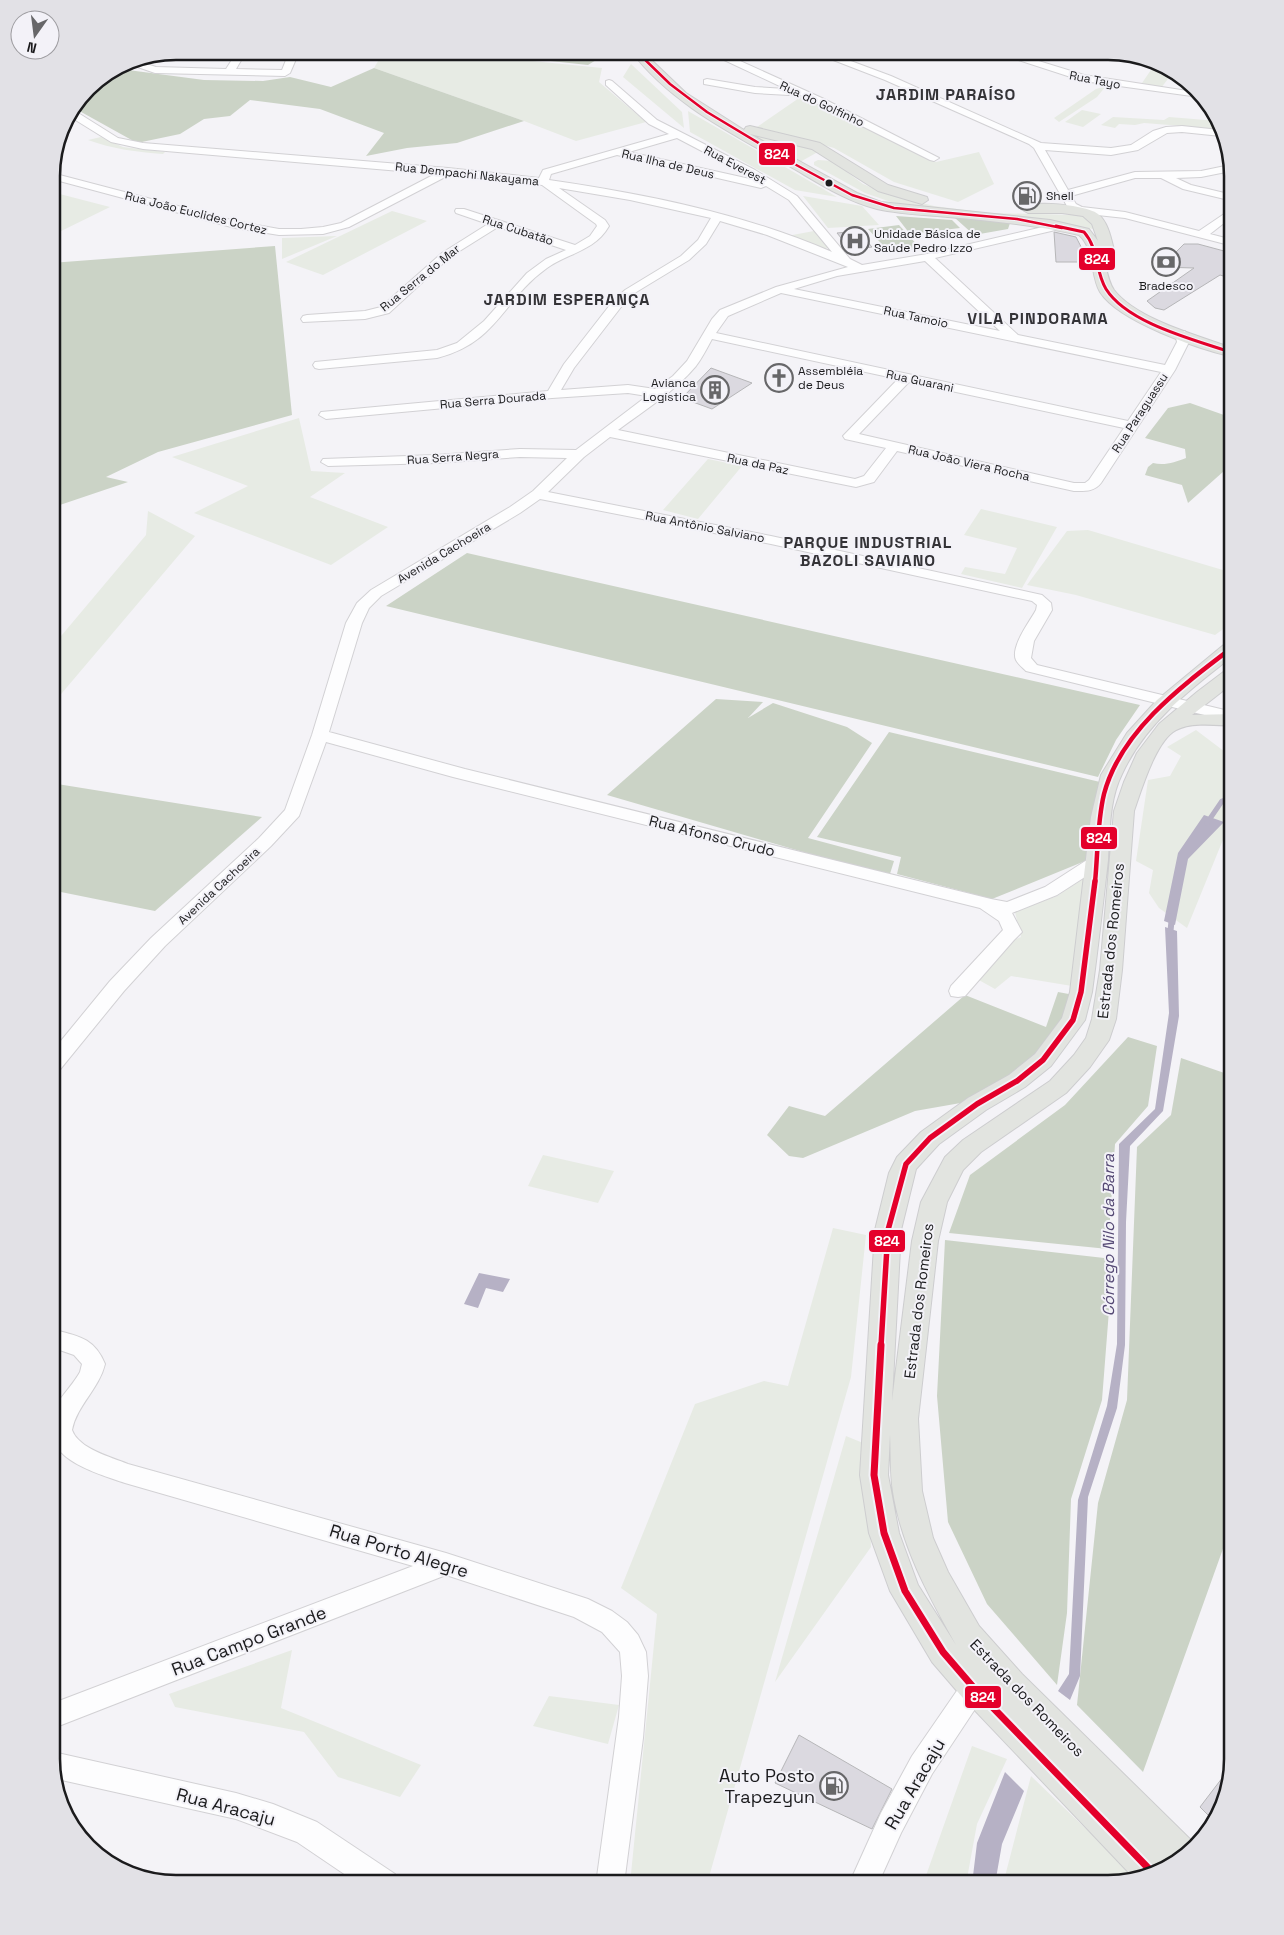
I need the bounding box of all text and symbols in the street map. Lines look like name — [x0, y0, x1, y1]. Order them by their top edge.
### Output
north arrow — [10, 10, 60, 60]
text: N — [25, 38, 39, 57]
street label: Rua Tayo — [1068, 67, 1122, 93]
street label: Rua do Golfinho — [777, 77, 867, 131]
district label: JARDIM PARAÍSO — [876, 84, 1016, 105]
street label: Rua Everest — [701, 142, 769, 188]
line badge: 824 — [758, 142, 796, 166]
text: 824 — [764, 145, 790, 163]
street label: Rua Ilha de Deus — [620, 146, 716, 182]
street label: Rua Dempachi Nakayama — [394, 158, 540, 190]
unlabelled marker — [824, 178, 834, 188]
fuel station icon: Shell — [1012, 181, 1042, 211]
street label: Rua João Euclides Cortez — [123, 188, 269, 238]
place label: Shell — [1046, 188, 1074, 204]
street label: Rua Cubatão — [480, 211, 556, 249]
hospital icon: Unidade Básica de Saúde Pedro Izzo — [840, 226, 870, 256]
place label: Unidade Básica de Saúde Pedro Izzo — [874, 226, 981, 256]
street label: Rua Serra do Mar — [377, 241, 464, 315]
line badge: 824 — [1078, 247, 1116, 271]
bank icon: Bradesco — [1151, 247, 1181, 277]
text: 824 — [1084, 250, 1110, 268]
place label: Bradesco — [1139, 278, 1193, 294]
district label: JARDIM ESPERANÇA — [484, 289, 650, 310]
street label: Rua Tamoio — [882, 302, 950, 332]
district label: VILA PINDORAMA — [967, 308, 1109, 329]
church icon: Assembléia de Deus — [764, 363, 794, 393]
place label: Assembléia de Deus — [798, 363, 863, 393]
street label: Rua Guarani — [885, 366, 955, 396]
street label: Rua Paraguassu — [1108, 370, 1172, 456]
place label: Avianca Logística — [643, 375, 696, 405]
building icon: Avianca Logística — [700, 375, 730, 405]
street label: Rua Serra Dourada — [439, 387, 547, 413]
street label: Rua João Viera Rocha — [907, 441, 1031, 485]
street label: Rua Serra Negra — [406, 446, 500, 468]
street label: Rua da Paz — [726, 450, 790, 478]
street label: Rua Antônio Salviano — [644, 508, 766, 546]
street label: Avenida Cachoeira — [394, 519, 494, 587]
district label: PARQUE INDUSTRIAL BAZOLI SAVIANO — [784, 532, 952, 571]
street label: Rua Afonso Crudo — [647, 811, 777, 860]
line badge: 824 — [1080, 826, 1118, 850]
text: 824 — [1086, 829, 1112, 847]
street label: Avenida Cachoeira — [175, 844, 263, 928]
street label: Estrada dos Romeiros — [1093, 862, 1128, 1020]
water label: Córrego Nilo da Barra — [1098, 1153, 1119, 1316]
street label: Estrada dos Romeiros — [900, 1222, 937, 1380]
line badge: 824 — [868, 1229, 906, 1253]
text: 824 — [874, 1232, 900, 1250]
street label: Rua Porto Alegre — [327, 1518, 472, 1583]
street label: Rua Campo Grande — [168, 1600, 330, 1681]
street label: Estrada dos Romeiros — [966, 1635, 1089, 1761]
line badge: 824 — [964, 1685, 1002, 1709]
text: 824 — [970, 1688, 996, 1706]
street label: Rua Aracaju — [879, 1734, 950, 1834]
place label: Auto Posto Trapezyun — [719, 1764, 815, 1808]
fuel station icon: Auto Posto Trapezyun — [819, 1771, 849, 1801]
street label: Rua Aracaju — [174, 1782, 278, 1831]

